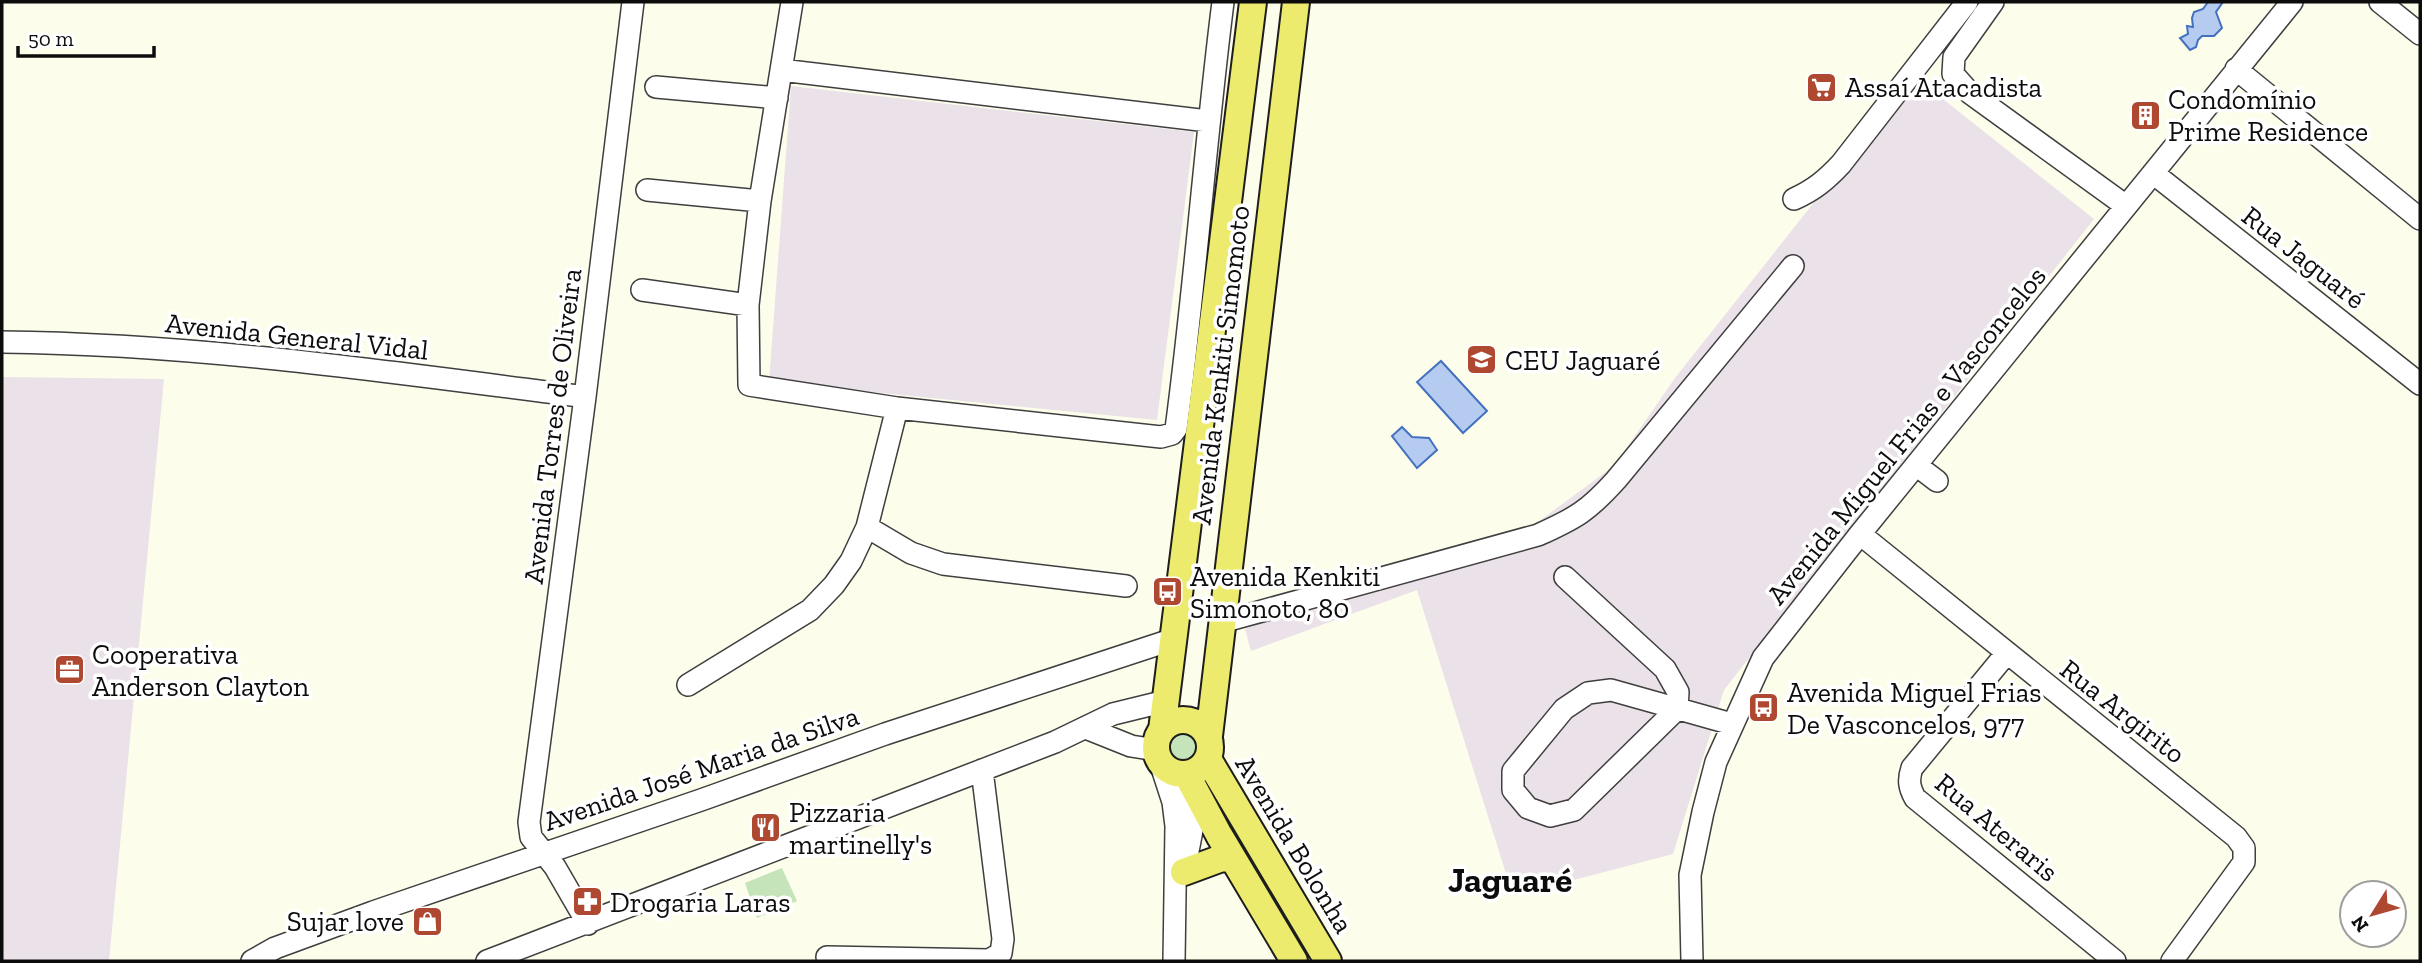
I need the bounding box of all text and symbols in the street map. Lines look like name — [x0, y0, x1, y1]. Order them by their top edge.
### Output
scale bar — [18, 14, 154, 58]
text: 50 m — [28, 26, 74, 51]
supermarket icon: Assaí Atacadista — [1805, 70, 1839, 104]
place label: Assaí Atacadista — [1845, 71, 2043, 104]
place label: Condomínio Prime Residence — [2168, 83, 2368, 148]
building icon: Condomínio Prime Residence — [2128, 98, 2162, 132]
street label: Rua Jaguaré — [2235, 199, 2372, 316]
street label: Avenida Kenkiti Simomoto — [1185, 204, 1256, 526]
street label: Avenida Miguel Frias e Vasconcelos — [1760, 260, 2053, 611]
street label: Avenida Torres de Oliveira — [517, 266, 588, 586]
street label: Avenida General Vidal — [164, 306, 430, 367]
school or university icon: CEU Jaguaré — [1465, 343, 1499, 377]
place label: CEU Jaguaré — [1505, 344, 1661, 377]
place label: Avenida Kenkiti Simonoto, 80 — [1190, 560, 1380, 625]
bus stop icon: Avenida Kenkiti Simonoto, 80 — [1150, 575, 1184, 609]
place label: Cooperativa Anderson Clayton — [92, 638, 309, 703]
street label: Rua Argirito — [2054, 652, 2192, 770]
office icon: Cooperativa Anderson Clayton — [52, 653, 86, 687]
place label: Avenida Miguel Frias De Vasconcelos, 977 — [1787, 676, 2042, 741]
bus stop icon: Avenida Miguel Frias De Vasconcelos, 977 — [1747, 691, 1781, 725]
street label: Avenida José Maria da Silva — [539, 699, 863, 838]
street label: Avenida Bolonha — [1229, 750, 1361, 939]
street label: Rua Ateraris — [1928, 766, 2065, 888]
place label: Pizzaria martinelly's — [789, 796, 932, 861]
restaurant icon: Pizzaria martinelly's — [749, 811, 783, 845]
district label: Jaguaré — [1448, 859, 1572, 901]
north arrow — [2338, 879, 2408, 949]
pharmacy icon: Drogaria Laras — [570, 885, 604, 919]
place label: Drogaria Laras — [610, 886, 791, 919]
shop icon: Sujar love — [410, 904, 444, 938]
place label: Sujar love — [287, 905, 404, 938]
text: N — [2346, 911, 2373, 937]

